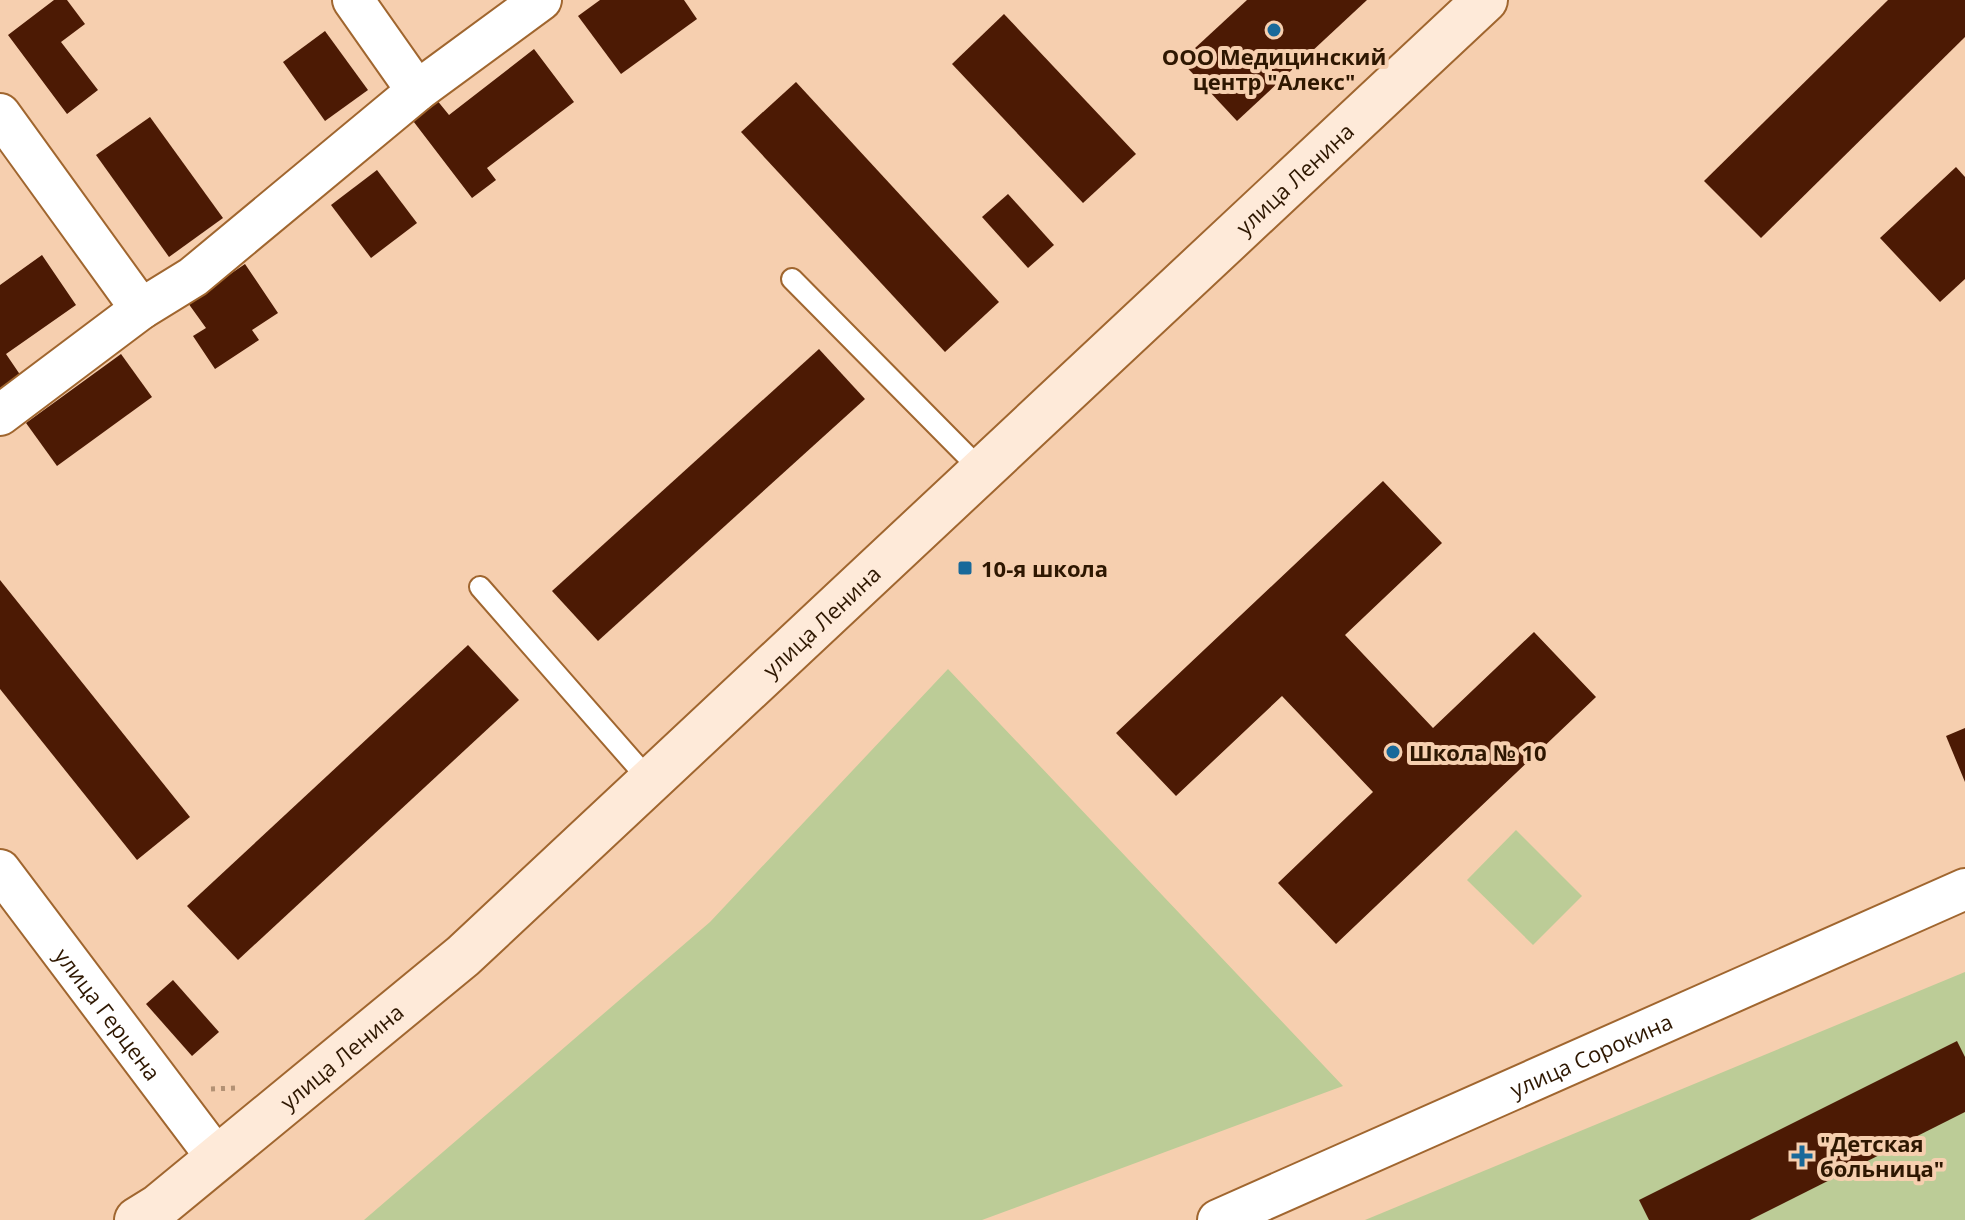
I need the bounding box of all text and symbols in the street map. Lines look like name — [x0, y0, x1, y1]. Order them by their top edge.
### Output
marker: ООО Медицинский центр "Алекс" — [1265, 21, 1283, 39]
place label: ООО Медицинский центр "Алекс" — [1162, 41, 1386, 96]
street label: улица Ленина — [1229, 116, 1360, 241]
place label: 10-я школа — [981, 553, 1108, 583]
street label: улица Ленина — [756, 558, 887, 684]
marker: 10-я школа — [956, 559, 974, 577]
place label: Школа № 10 — [1409, 737, 1547, 767]
marker: Школа № 10 — [1384, 743, 1402, 761]
street label: улица Герцена — [49, 941, 168, 1086]
street label: улица Ленина — [273, 997, 409, 1116]
street label: улица Сорокина — [1505, 1006, 1677, 1104]
place label: "Детская больница" — [1820, 1128, 1944, 1183]
marker: "Детская больница" — [1791, 1145, 1813, 1167]

